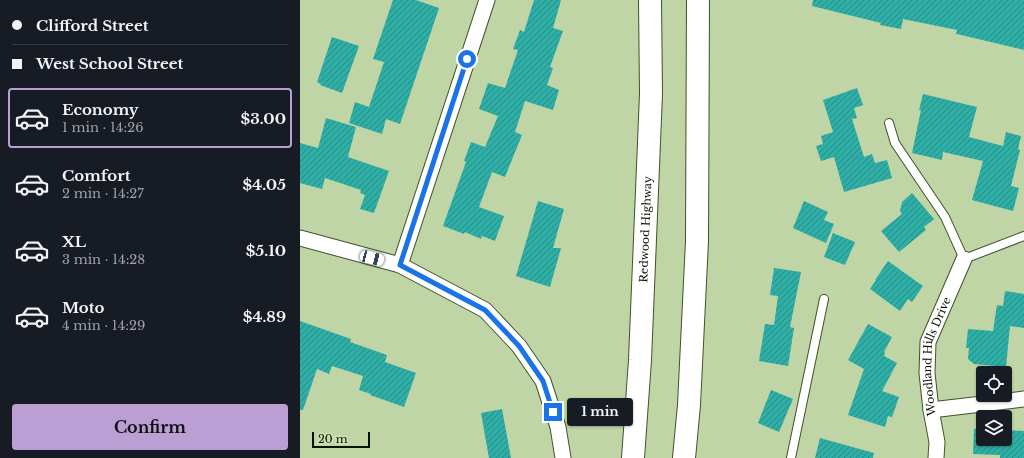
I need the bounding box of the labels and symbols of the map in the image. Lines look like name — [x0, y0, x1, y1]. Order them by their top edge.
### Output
route start — [458, 50, 476, 68]
street label: Redwood Highway — [636, 176, 655, 283]
car — [359, 249, 385, 267]
street label: Woodland Hills Drive — [920, 295, 954, 418]
callout: 1 min — [567, 398, 633, 426]
route end — [544, 403, 562, 421]
scale bar — [312, 430, 370, 449]

